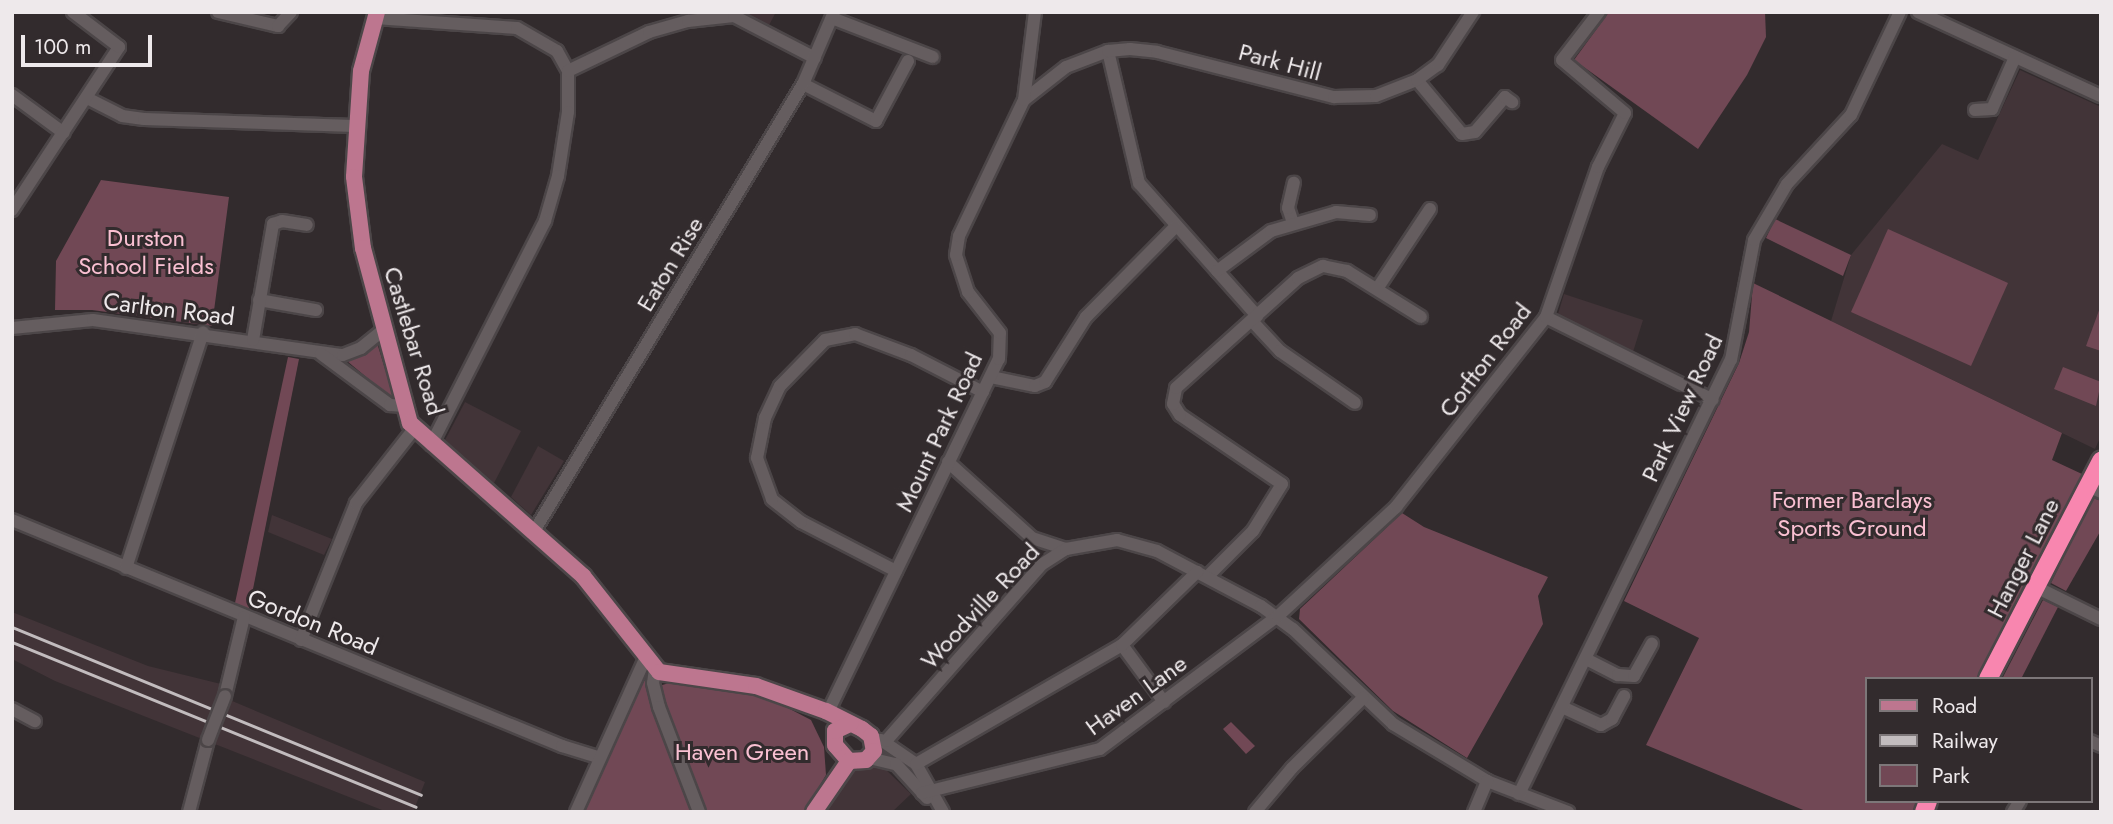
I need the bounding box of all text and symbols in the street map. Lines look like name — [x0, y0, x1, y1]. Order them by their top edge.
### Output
scale bar — [24, 21, 156, 65]
text: 100 m — [34, 32, 91, 62]
street label: Park Hill — [1236, 37, 1324, 87]
street label: Eaton Rise — [631, 212, 709, 316]
park label: Durston School Fields — [78, 224, 214, 280]
street label: Castlebar Road — [378, 263, 450, 419]
street label: Carlton Road — [102, 287, 236, 331]
street label: Corfton Road — [1433, 297, 1537, 423]
street label: Park View Road — [1635, 330, 1729, 486]
street label: Mount Park Road — [890, 348, 988, 516]
park label: Former Barclays Sports Ground — [1772, 486, 1932, 542]
street label: Hanger Lane — [1981, 494, 2065, 622]
street label: Woodville Road — [915, 537, 1045, 675]
street label: Gordon Road — [243, 583, 383, 661]
street label: Haven Lane — [1080, 649, 1192, 741]
legend — [1864, 677, 2092, 803]
text: Road — [1932, 691, 1977, 721]
text: Railway — [1932, 726, 1998, 756]
park label: Haven Green — [675, 738, 809, 766]
text: Park — [1932, 761, 1969, 791]

